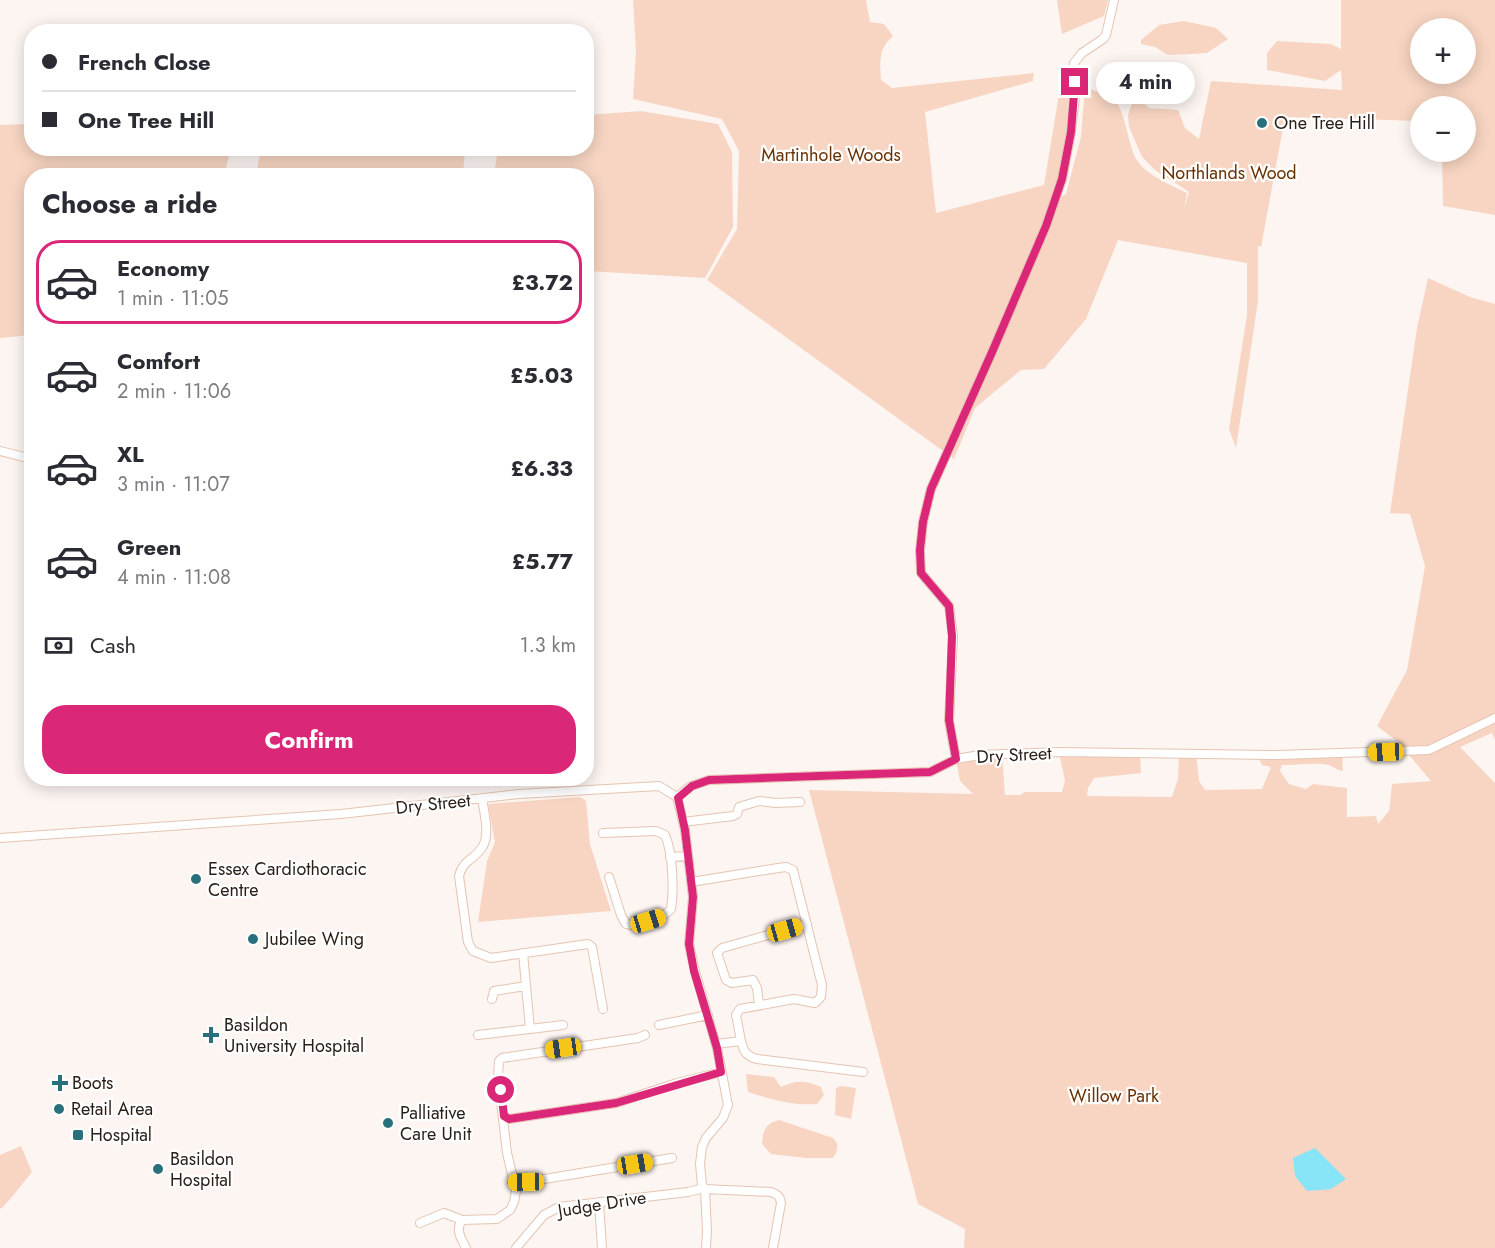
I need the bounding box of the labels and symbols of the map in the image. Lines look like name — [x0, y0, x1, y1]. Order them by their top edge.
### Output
callout: 4 min — [1096, 61, 1195, 103]
route end — [1061, 68, 1088, 95]
place label: One Tree Hill — [1274, 110, 1375, 136]
marker: One Tree Hill — [1255, 116, 1269, 130]
park label: Martinhole Woods — [761, 142, 901, 168]
park label: Northlands Wood — [1161, 160, 1297, 186]
street label: Dry Street — [976, 740, 1053, 770]
car — [1368, 742, 1404, 762]
street label: Dry Street — [394, 787, 472, 821]
place label: Essex Cardiothoracic Centre — [208, 856, 367, 903]
marker: Essex Cardiothoracic Centre — [189, 872, 203, 886]
car — [628, 907, 668, 935]
car — [765, 916, 805, 944]
place label: Jubilee Wing — [263, 926, 364, 952]
marker: Jubilee Wing — [246, 932, 260, 946]
place label: Basildon University Hospital — [224, 1012, 364, 1059]
marker: Basildon University Hospital — [202, 1026, 220, 1044]
car — [544, 1037, 582, 1059]
place label: Boots — [72, 1070, 113, 1096]
marker: Boots — [53, 1076, 67, 1090]
route start — [487, 1076, 514, 1103]
park label: Willow Park — [1069, 1083, 1159, 1109]
place label: Retail Area — [71, 1096, 153, 1122]
place label: Palliative Care Unit — [400, 1100, 472, 1147]
marker: Retail Area — [52, 1102, 66, 1116]
marker: Palliative Care Unit — [381, 1116, 395, 1130]
place label: Hospital — [90, 1122, 152, 1148]
marker: Hospital — [71, 1128, 85, 1142]
place label: Basildon Hospital — [170, 1146, 234, 1193]
car — [616, 1152, 654, 1176]
marker: Basildon Hospital — [151, 1162, 165, 1176]
car — [508, 1173, 544, 1191]
street label: Judge Drive — [554, 1184, 648, 1224]

